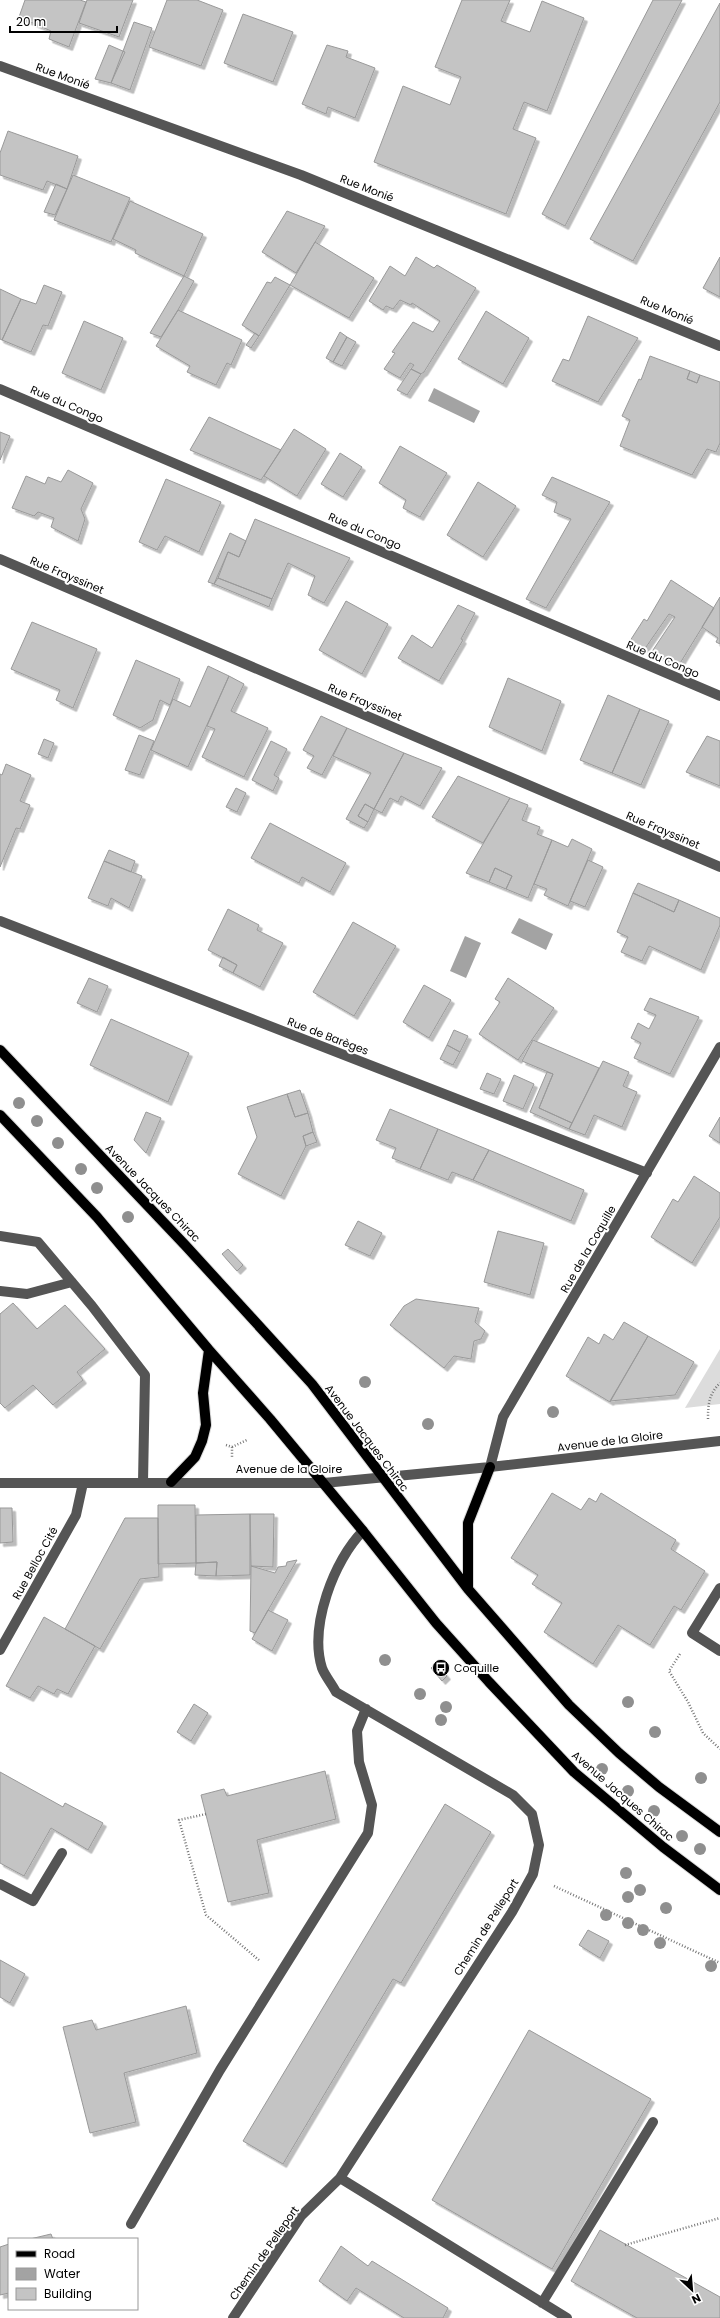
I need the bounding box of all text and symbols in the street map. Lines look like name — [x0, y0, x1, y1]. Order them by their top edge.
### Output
scale bar — [10, 8, 117, 34]
text: 20 m — [16, 13, 46, 30]
street label: Rue Monié — [34, 59, 92, 93]
street label: Rue Monié — [338, 170, 396, 206]
street label: Rue Monié — [638, 292, 696, 328]
street label: Rue du Congo — [28, 381, 106, 427]
street label: Rue du Congo — [326, 508, 404, 554]
street label: Rue Frayssinet — [28, 552, 106, 598]
street label: Rue du Congo — [624, 636, 702, 682]
street label: Rue Frayssinet — [326, 679, 404, 725]
street label: Rue Frayssinet — [624, 807, 702, 853]
street label: Rue de Barèges — [285, 1013, 371, 1059]
street label: Avenue Jacques Chirac — [102, 1140, 204, 1246]
street label: Rue de la Coquille — [556, 1202, 620, 1296]
street label: Avenue Jacques Chirac — [321, 1381, 413, 1495]
street label: Avenue de la Gloire — [556, 1427, 664, 1455]
street label: Avenue de la Gloire — [236, 1461, 342, 1477]
street label: Rue Belloc Cité — [8, 1523, 62, 1602]
bus stop icon: Coquille — [431, 1658, 451, 1678]
place label: Coquille — [454, 1660, 499, 1676]
street label: Avenue Jacques Chirac — [568, 1747, 678, 1845]
street label: Chemin de Pelleport — [450, 1875, 522, 1979]
street label: Chemin de Pelleport — [225, 2203, 303, 2303]
legend — [8, 2238, 138, 2310]
text: Road — [44, 2245, 75, 2262]
text: Water — [44, 2265, 81, 2282]
north arrow — [672, 2270, 712, 2310]
text: Building — [44, 2285, 92, 2302]
text: N — [689, 2290, 704, 2308]

